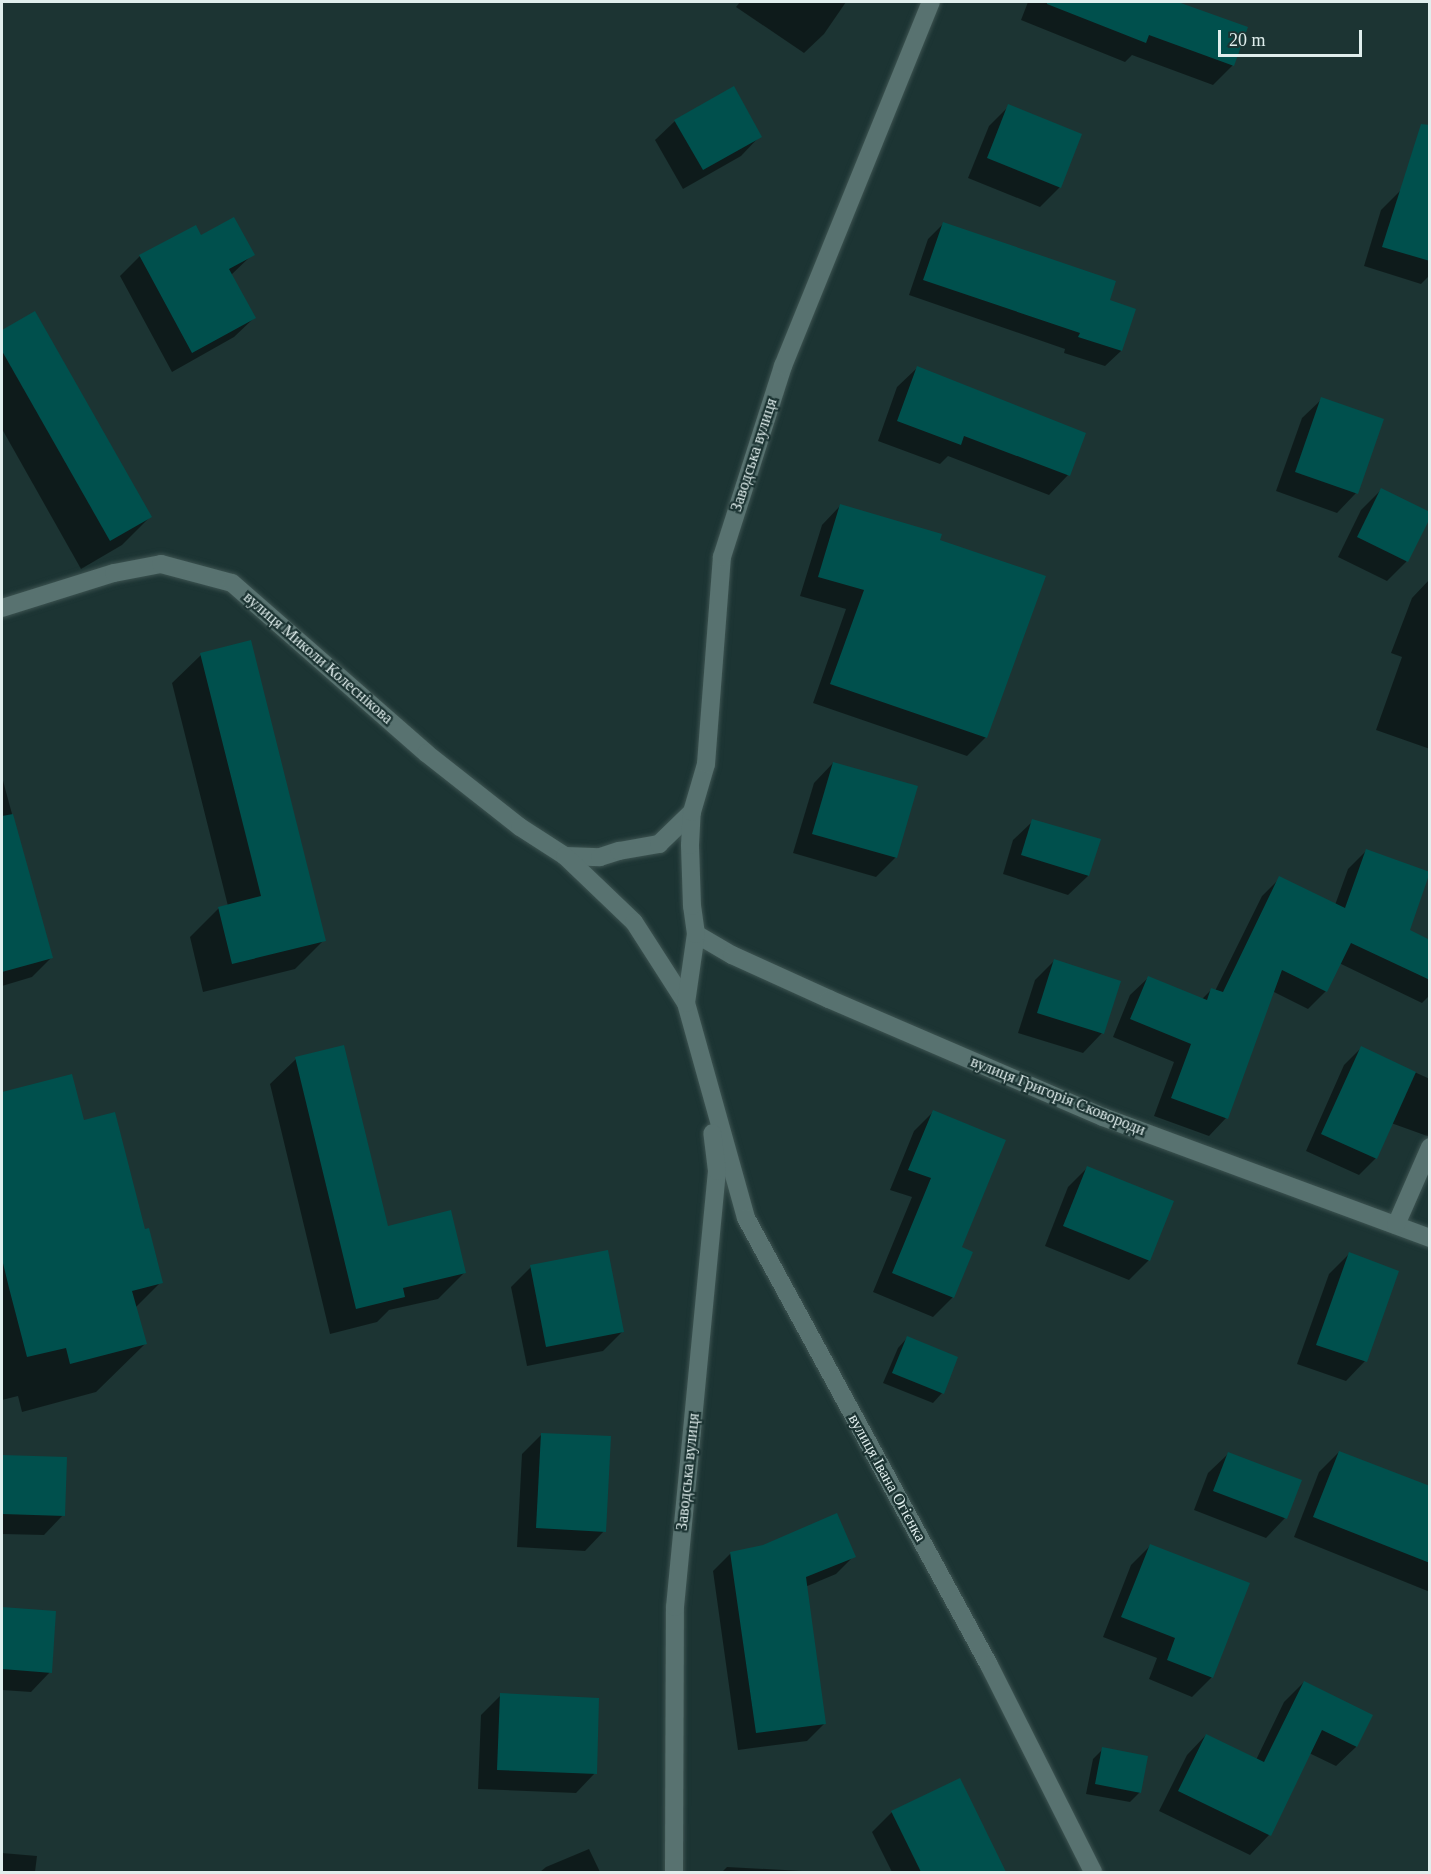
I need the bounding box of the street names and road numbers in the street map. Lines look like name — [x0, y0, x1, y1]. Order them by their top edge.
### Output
street label: Заводська вулиця — [727, 396, 781, 514]
street label: вулиця Миколи Колеснікова — [239, 588, 397, 728]
street label: вулиця Григорія Сковороди — [968, 1052, 1148, 1140]
street label: вулиця Івана Огієнка — [844, 1411, 930, 1545]
street label: Заводська вулиця — [672, 1412, 704, 1532]

